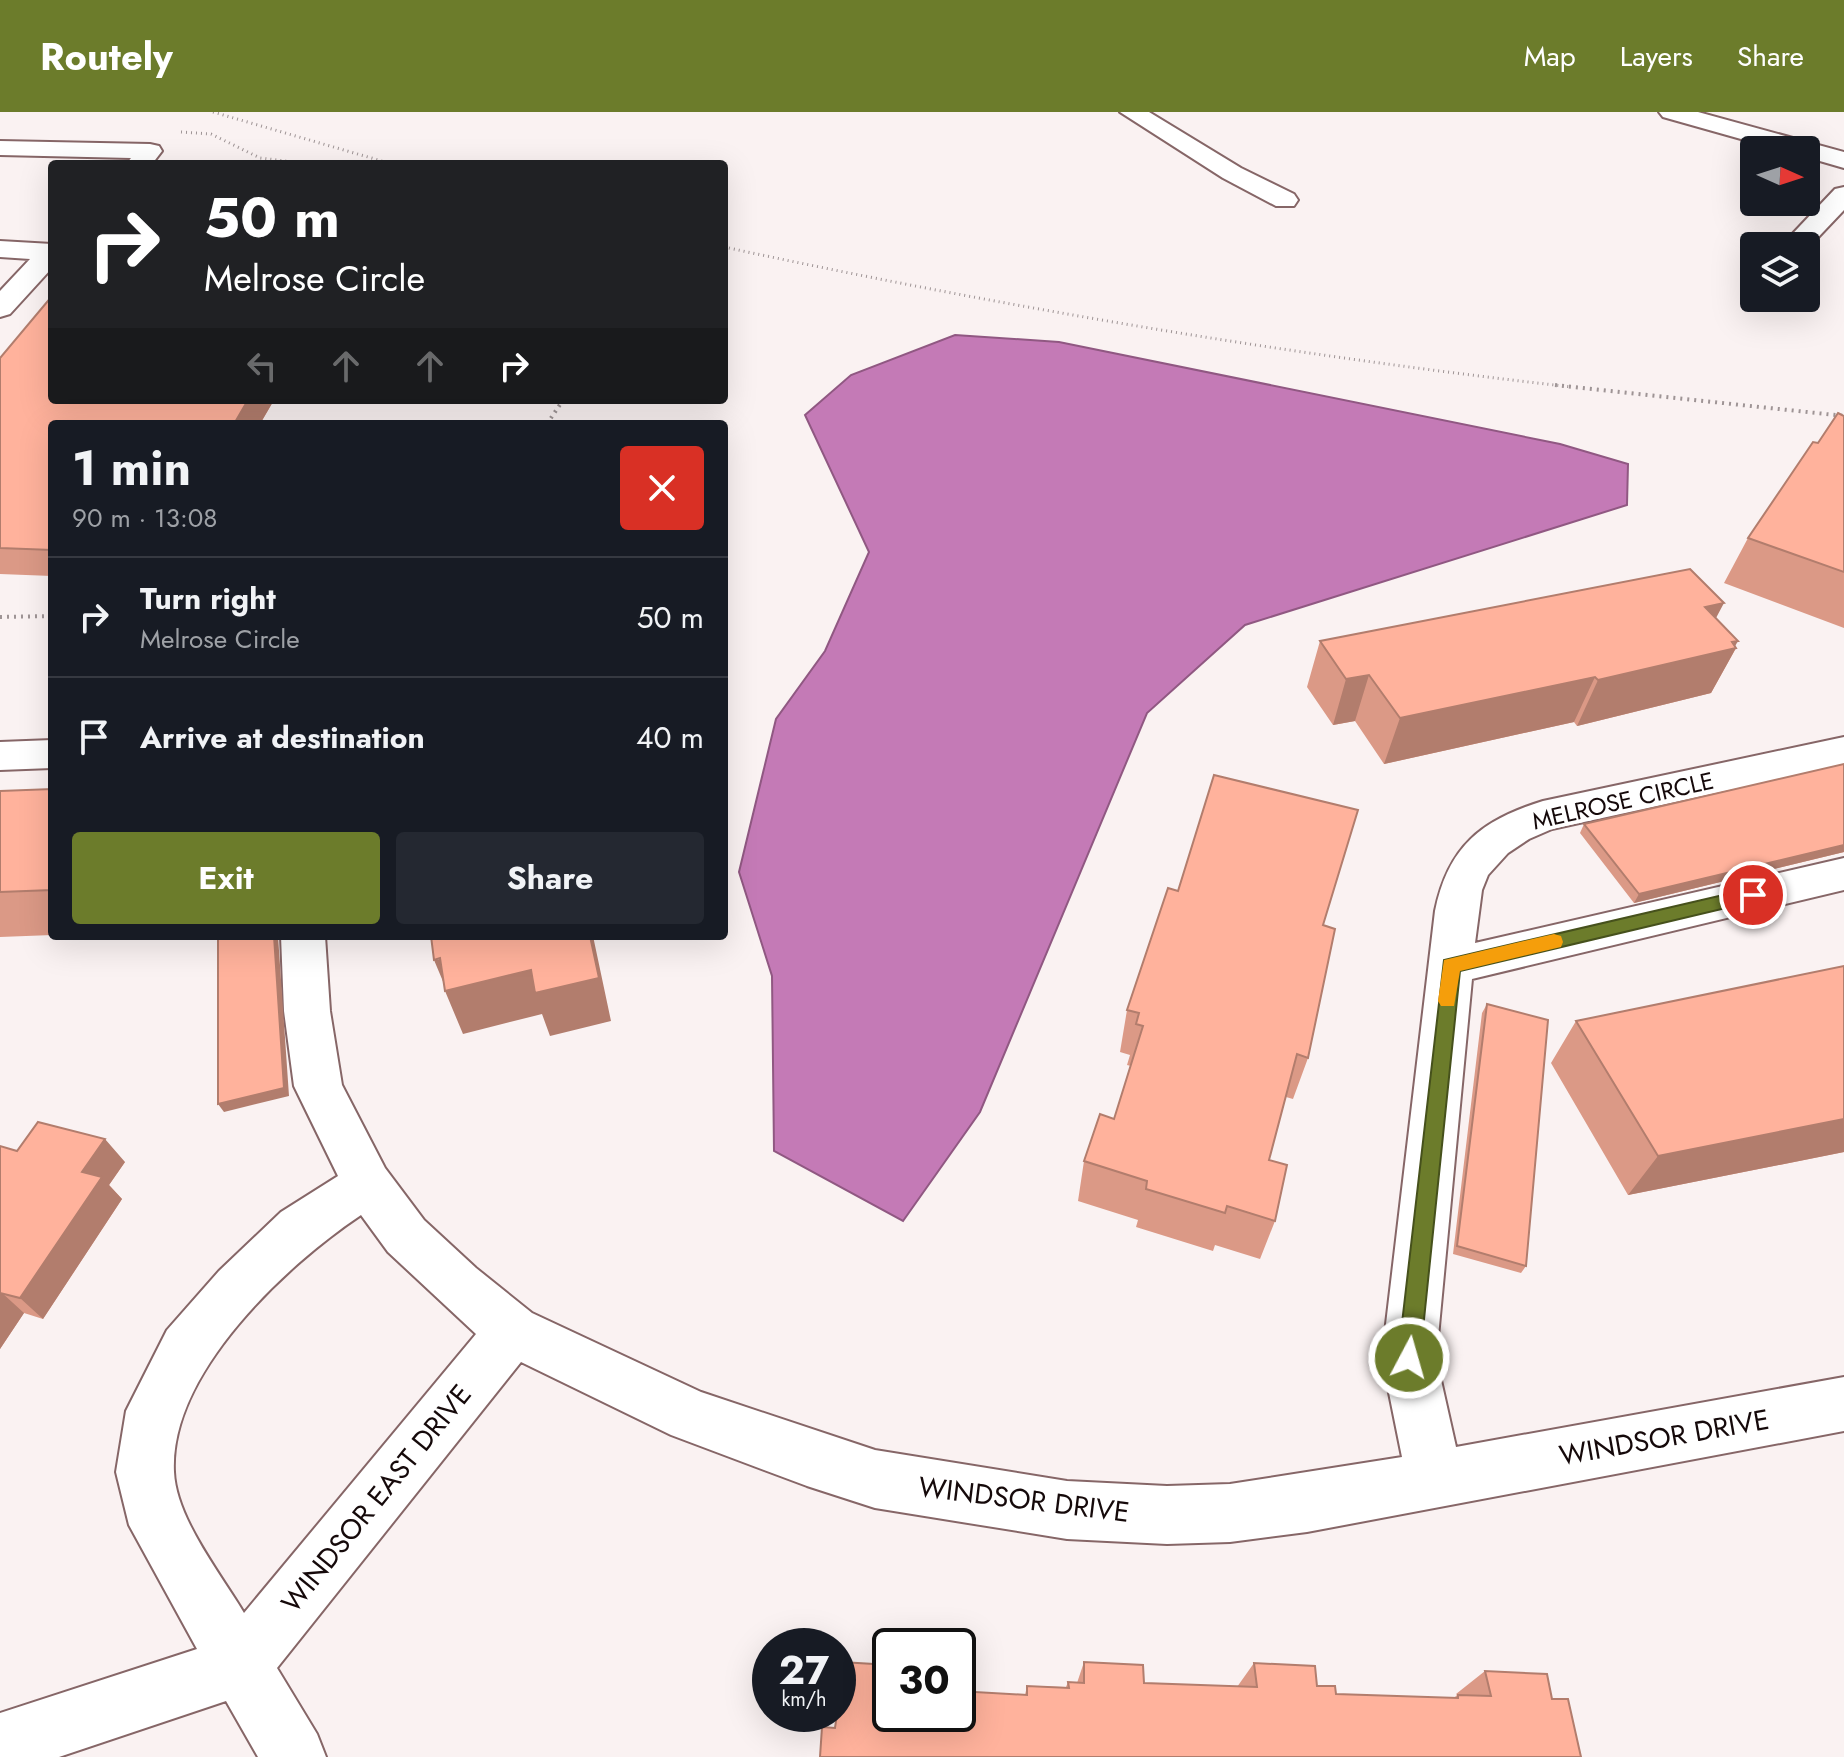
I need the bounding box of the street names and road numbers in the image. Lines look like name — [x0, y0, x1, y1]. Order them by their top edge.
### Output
street label: MELROSE CIRCLE — [1529, 763, 1717, 838]
street label: WINDSOR EAST DRIVE — [271, 1375, 481, 1621]
street label: WINDSOR DRIVE — [1556, 1399, 1772, 1476]
street label: WINDSOR DRIVE — [916, 1466, 1132, 1533]

